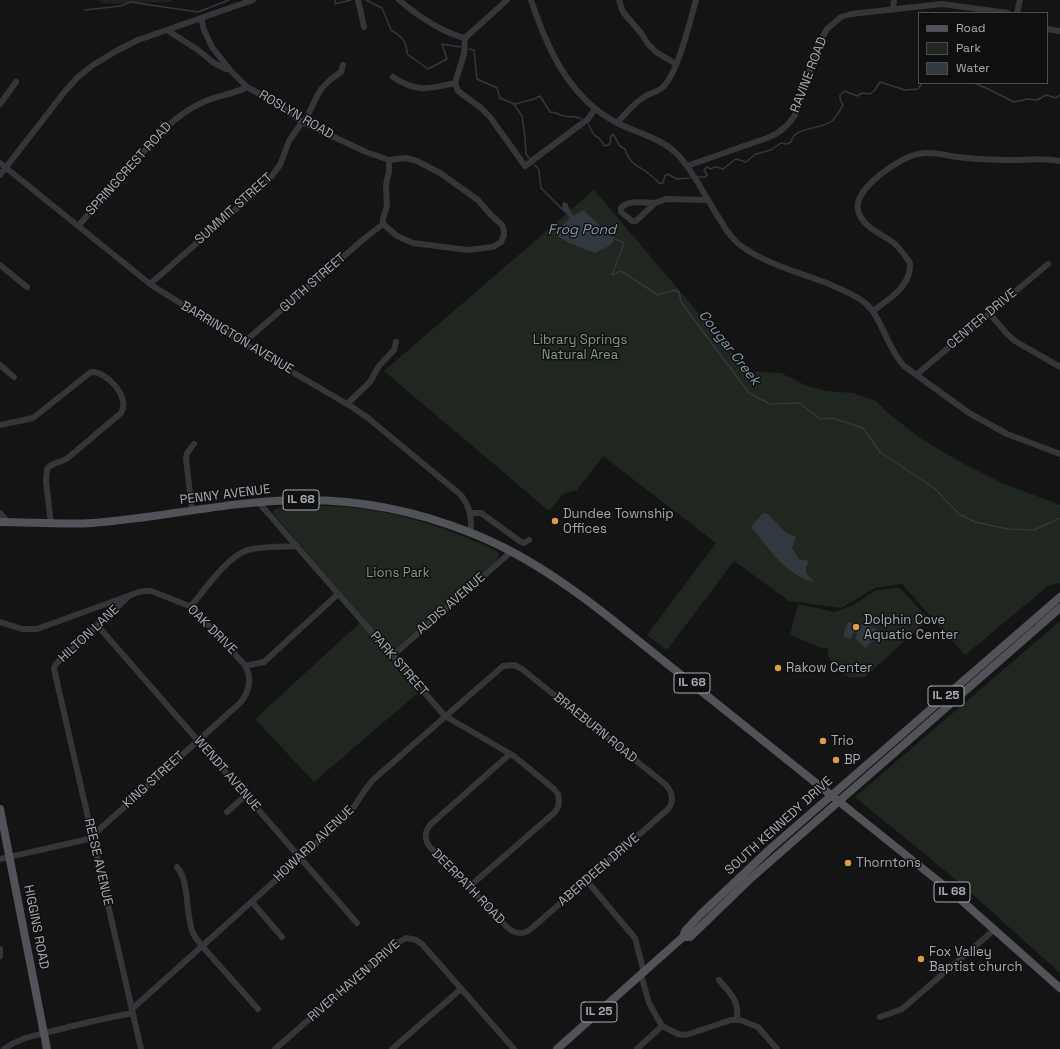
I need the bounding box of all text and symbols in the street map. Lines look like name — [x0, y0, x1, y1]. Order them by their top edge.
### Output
legend — [918, 12, 1048, 84]
text: Road — [956, 20, 985, 36]
street label: RAVINE ROAD — [787, 35, 831, 115]
text: Park — [956, 40, 981, 56]
text: Water — [956, 60, 990, 76]
street label: ROSLYN ROAD — [256, 87, 336, 143]
street label: SPRINGCREST ROAD — [83, 119, 175, 219]
street label: SUMMIT STREET — [192, 170, 276, 248]
water label: Frog Pond — [548, 222, 616, 238]
street label: GUTH STREET — [277, 250, 349, 316]
street label: CENTER DRIVE — [944, 285, 1020, 353]
street label: BARRINGTON AVENUE — [178, 298, 296, 378]
water label: Cougar Creek — [695, 307, 763, 389]
park label: Library Springs Natural Area — [533, 332, 627, 363]
street label: PENNY AVENUE — [179, 482, 271, 508]
road number: IL 68 — [283, 490, 319, 510]
place label: Dundee Township Offices — [563, 506, 674, 537]
marker: Dundee Township Offices — [550, 516, 560, 526]
park label: Lions Park — [366, 565, 430, 581]
street label: ALDIS AVENUE — [413, 570, 489, 638]
street label: HILTON LANE — [56, 602, 122, 666]
street label: OAK DRIVE — [184, 602, 240, 658]
place label: Dolphin Cove Aquatic Center — [864, 612, 958, 643]
marker: Dolphin Cove Aquatic Center — [851, 622, 861, 632]
street label: PARK STREET — [367, 629, 431, 699]
place label: Rakow Center — [786, 660, 872, 676]
marker: Rakow Center — [773, 663, 783, 673]
road number: IL 68 — [674, 673, 710, 693]
road number: IL 25 — [928, 686, 964, 706]
street label: BRAEBURN ROAD — [550, 689, 640, 767]
street label: WENDT AVENUE — [190, 733, 264, 815]
place label: Trio — [831, 733, 854, 749]
marker: Trio — [818, 736, 828, 746]
street label: KING STREET — [120, 748, 188, 812]
place label: BP — [844, 752, 860, 768]
marker: BP — [831, 755, 841, 765]
street label: SOUTH KENNEDY DRIVE — [722, 774, 836, 878]
street label: HOWARD AVENUE — [271, 803, 357, 885]
street label: REESE AVENUE — [80, 817, 116, 907]
street label: ABERDEEN DRIVE — [555, 830, 643, 910]
street label: DEERPATH ROAD — [428, 846, 508, 928]
place label: Thorntons — [856, 855, 921, 871]
marker: Thorntons — [843, 858, 853, 868]
road number: IL 68 — [934, 882, 970, 902]
street label: HIGGINS ROAD — [20, 884, 52, 970]
street label: RIVER HAVEN DRIVE — [305, 937, 403, 1025]
place label: Fox Valley Baptist church — [929, 944, 1022, 975]
marker: Fox Valley Baptist church — [916, 954, 926, 964]
road number: IL 25 — [581, 1002, 617, 1022]

